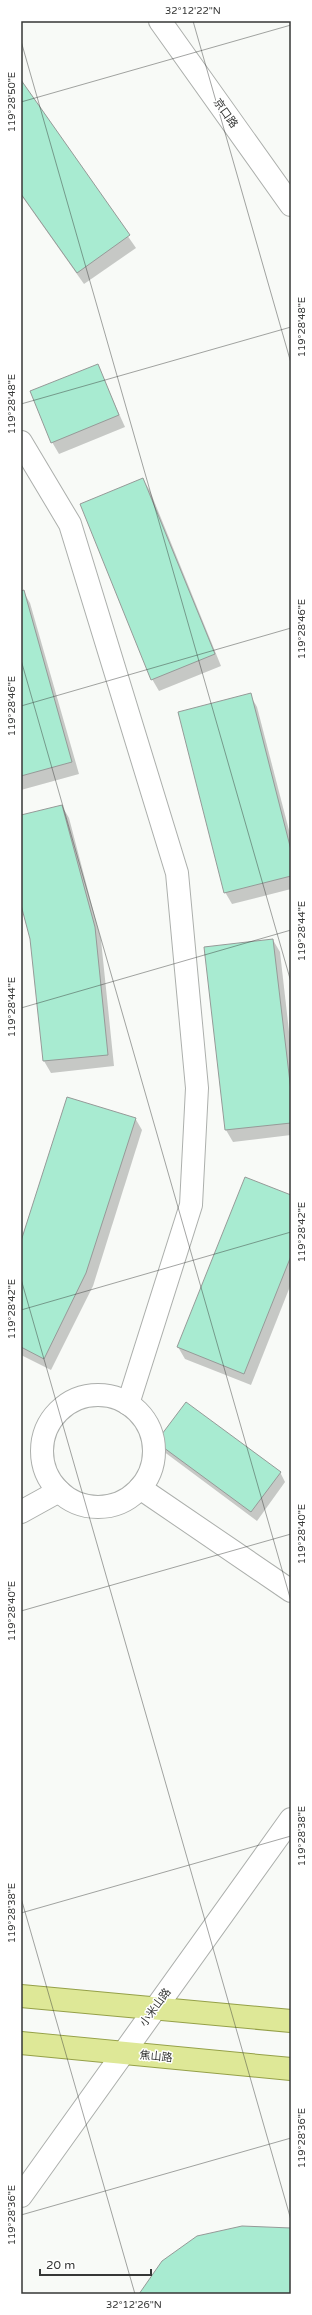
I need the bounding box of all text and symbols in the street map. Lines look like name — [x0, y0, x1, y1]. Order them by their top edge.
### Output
text: 32°12'22"N — [165, 5, 221, 17]
text: 119°28'50"E — [6, 72, 18, 132]
street label: 京口路 — [211, 96, 240, 131]
text: 119°28'48"E — [296, 297, 308, 357]
text: 119°28'48"E — [6, 374, 18, 434]
text: 119°28'46"E — [296, 599, 308, 659]
text: 119°28'46"E — [6, 676, 18, 736]
text: 119°28'44"E — [296, 901, 308, 961]
text: 119°28'44"E — [6, 977, 18, 1037]
text: 119°28'42"E — [296, 1202, 308, 1262]
text: 119°28'42"E — [6, 1279, 18, 1339]
text: 119°28'40"E — [296, 1504, 308, 1564]
text: 119°28'40"E — [6, 1581, 18, 1641]
text: 119°28'38"E — [296, 1806, 308, 1866]
text: 119°28'38"E — [6, 1883, 18, 1943]
street label: 小米山路 — [137, 1986, 174, 2029]
street label: 焦山路 — [139, 2049, 173, 2064]
text: 119°28'36"E — [296, 2108, 308, 2168]
text: 119°28'36"E — [6, 2185, 18, 2245]
scale bar — [40, 2251, 151, 2277]
text: 20 m — [46, 2258, 75, 2272]
text: 32°12'26"N — [106, 2299, 162, 2311]

